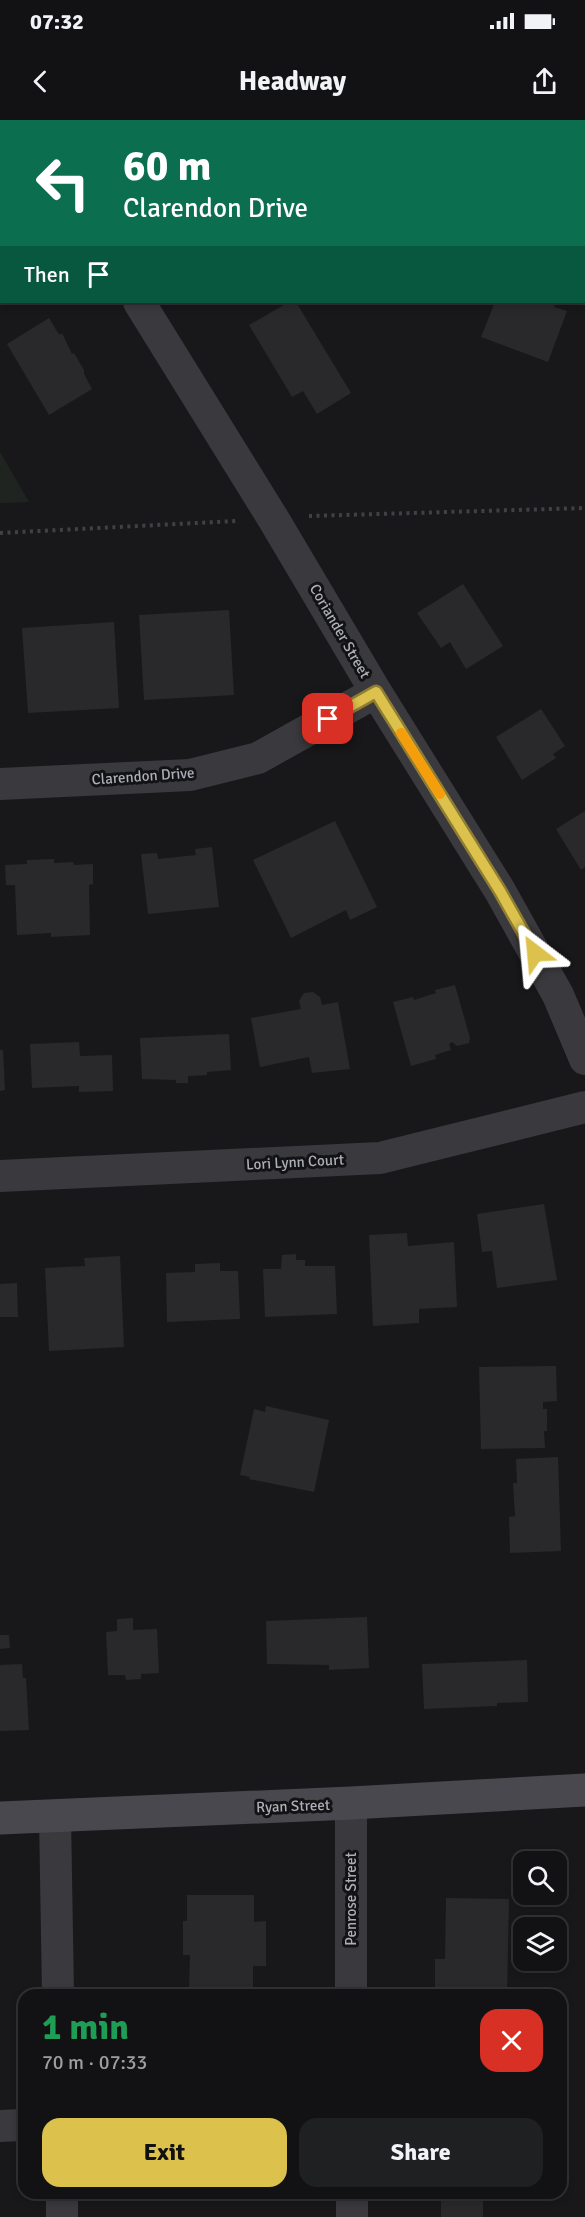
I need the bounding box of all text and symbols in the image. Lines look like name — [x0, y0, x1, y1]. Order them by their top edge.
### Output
text: 07:32 — [30, 8, 84, 35]
icon: back — [24, 65, 57, 98]
text: Headway — [239, 65, 346, 98]
icon: share — [528, 65, 561, 98]
text: 60 m — [123, 141, 212, 192]
icon: left — [24, 144, 102, 222]
text: Clarendon Drive — [123, 192, 308, 225]
icon: arrive — [82, 258, 115, 291]
text: Then — [24, 261, 70, 288]
street label: Coriander Street — [306, 581, 374, 681]
pin — [302, 693, 353, 744]
icon: arrive — [311, 702, 344, 735]
street label: Clarendon Drive — [91, 763, 195, 789]
position arrow — [503, 921, 567, 985]
street label: Lori Lynn Court — [245, 1150, 345, 1174]
street label: Ryan Street — [256, 1796, 330, 1816]
map controls — [513, 1851, 567, 1971]
button: search — [513, 1851, 567, 1905]
street label: Penrose Street — [342, 1852, 360, 1946]
button: layers — [513, 1917, 567, 1971]
text: 1 min — [42, 2005, 129, 2050]
button: close — [480, 2009, 543, 2072]
text: 70 m · 07:33 — [42, 2050, 147, 2075]
button: Exit — [42, 2118, 287, 2187]
button: Share — [299, 2118, 543, 2187]

